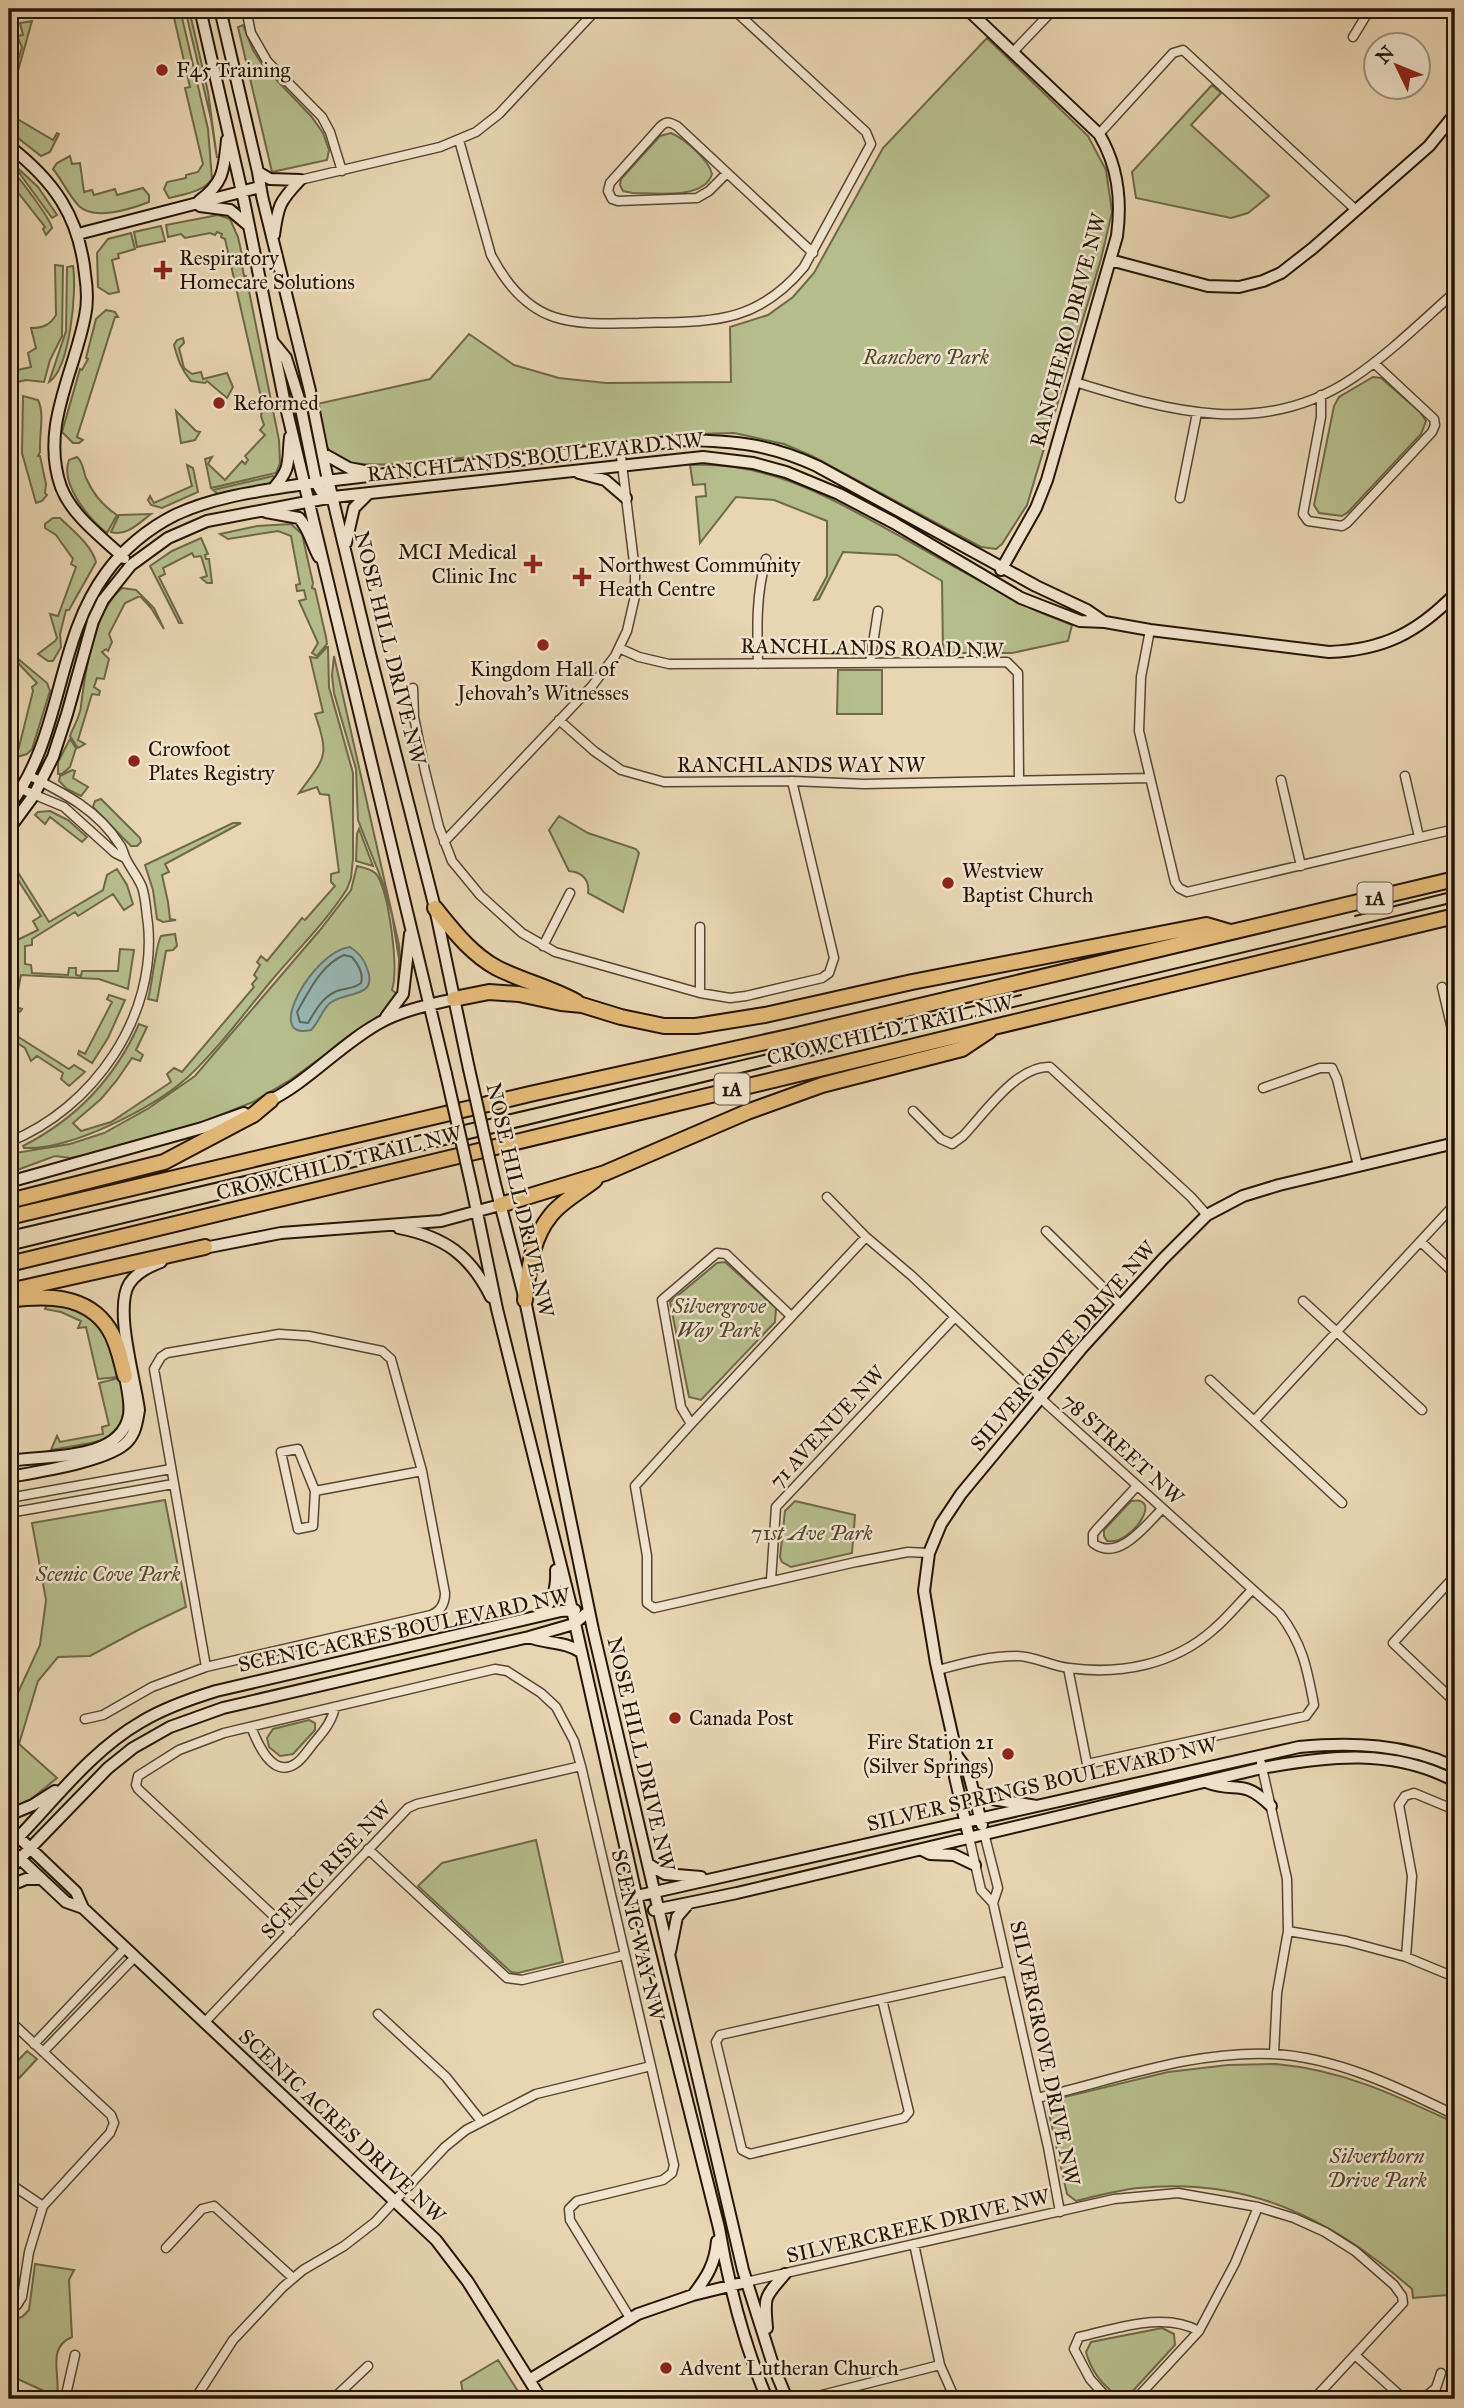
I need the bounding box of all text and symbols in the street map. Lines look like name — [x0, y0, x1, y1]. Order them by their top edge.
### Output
north arrow — [1362, 32, 1432, 102]
text: N — [1371, 41, 1399, 68]
place label: F45 Training — [176, 57, 291, 83]
marker: F45 Training — [154, 62, 170, 78]
street label: RANCHERO DRIVE NW — [1024, 209, 1112, 450]
place label: Respiratory Homecare Solutions — [179, 245, 355, 295]
marker: Respiratory Homecare Solutions — [153, 260, 173, 280]
park label: Ranchero Park — [862, 344, 990, 370]
place label: Reformed — [233, 390, 319, 416]
marker: Reformed — [211, 395, 227, 411]
street label: RANCHLANDS BOULEVARD NW — [366, 426, 705, 488]
street label: NOSE HILL DRIVE NW — [348, 528, 432, 769]
place label: MCI Medical Clinic Inc — [398, 539, 517, 589]
place label: Northwest Community Heath Centre — [598, 552, 802, 602]
marker: MCI Medical Clinic Inc — [523, 554, 543, 574]
marker: Northwest Community Heath Centre — [572, 567, 592, 587]
street label: RANCHLANDS ROAD NW — [740, 633, 1005, 663]
marker: Kingdom Hall of Jehovah's Witnesses — [535, 637, 551, 653]
place label: Kingdom Hall of Jehovah's Witnesses — [455, 656, 629, 706]
place label: Crowfoot Plates Registry — [148, 736, 276, 786]
street label: RANCHLANDS WAY NW — [677, 752, 926, 778]
marker: Crowfoot Plates Registry — [126, 753, 142, 769]
place label: Westview Baptist Church — [962, 858, 1094, 908]
marker: Westview Baptist Church — [940, 875, 956, 891]
road number: 1A — [1358, 882, 1392, 914]
street label: CROWCHILD TRAIL NW — [764, 989, 1017, 1071]
road number: 1A — [714, 1074, 750, 1105]
street label: NOSE HILL DRIVE NW — [480, 1080, 560, 1321]
street label: CROWCHILD TRAIL NW — [213, 1120, 466, 1206]
street label: SILVERGROVE DRIVE NW — [965, 1235, 1162, 1456]
park label: Silvergrove Way Park — [671, 1293, 767, 1343]
street label: 71 AVENUE NW — [764, 1360, 891, 1494]
street label: 78 STREET NW — [1057, 1388, 1190, 1511]
park label: 71st Ave Park — [751, 1520, 873, 1546]
park label: Scenic Cove Park — [34, 1561, 181, 1587]
street label: SCENIC ACRES BOULEVARD NW — [236, 1582, 573, 1678]
street label: NOSE HILL DRIVE NW — [601, 1634, 681, 1875]
place label: Canada Post — [689, 1705, 794, 1731]
marker: Canada Post — [667, 1710, 683, 1726]
place label: Fire Station 21 (Silver Springs) — [863, 1729, 994, 1779]
street label: SILVER SPRINGS BOULEVARD NW — [864, 1731, 1221, 1837]
marker: Fire Station 21 (Silver Springs) — [1000, 1746, 1016, 1762]
street label: SCENIC RISE NW — [255, 1795, 398, 1945]
street label: SCENIC WAY NW — [606, 1847, 671, 2024]
street label: SILVERGROVE DRIVE NW — [1004, 1918, 1086, 2189]
street label: SCENIC ACRES DRIVE NW — [233, 2023, 452, 2229]
park label: Silverthorn Drive Park — [1327, 2143, 1428, 2193]
street label: SILVERCREEK DRIVE NW — [784, 2183, 1053, 2269]
place label: Advent Lutheran Church — [679, 2355, 899, 2381]
marker: Advent Lutheran Church — [658, 2360, 674, 2376]

